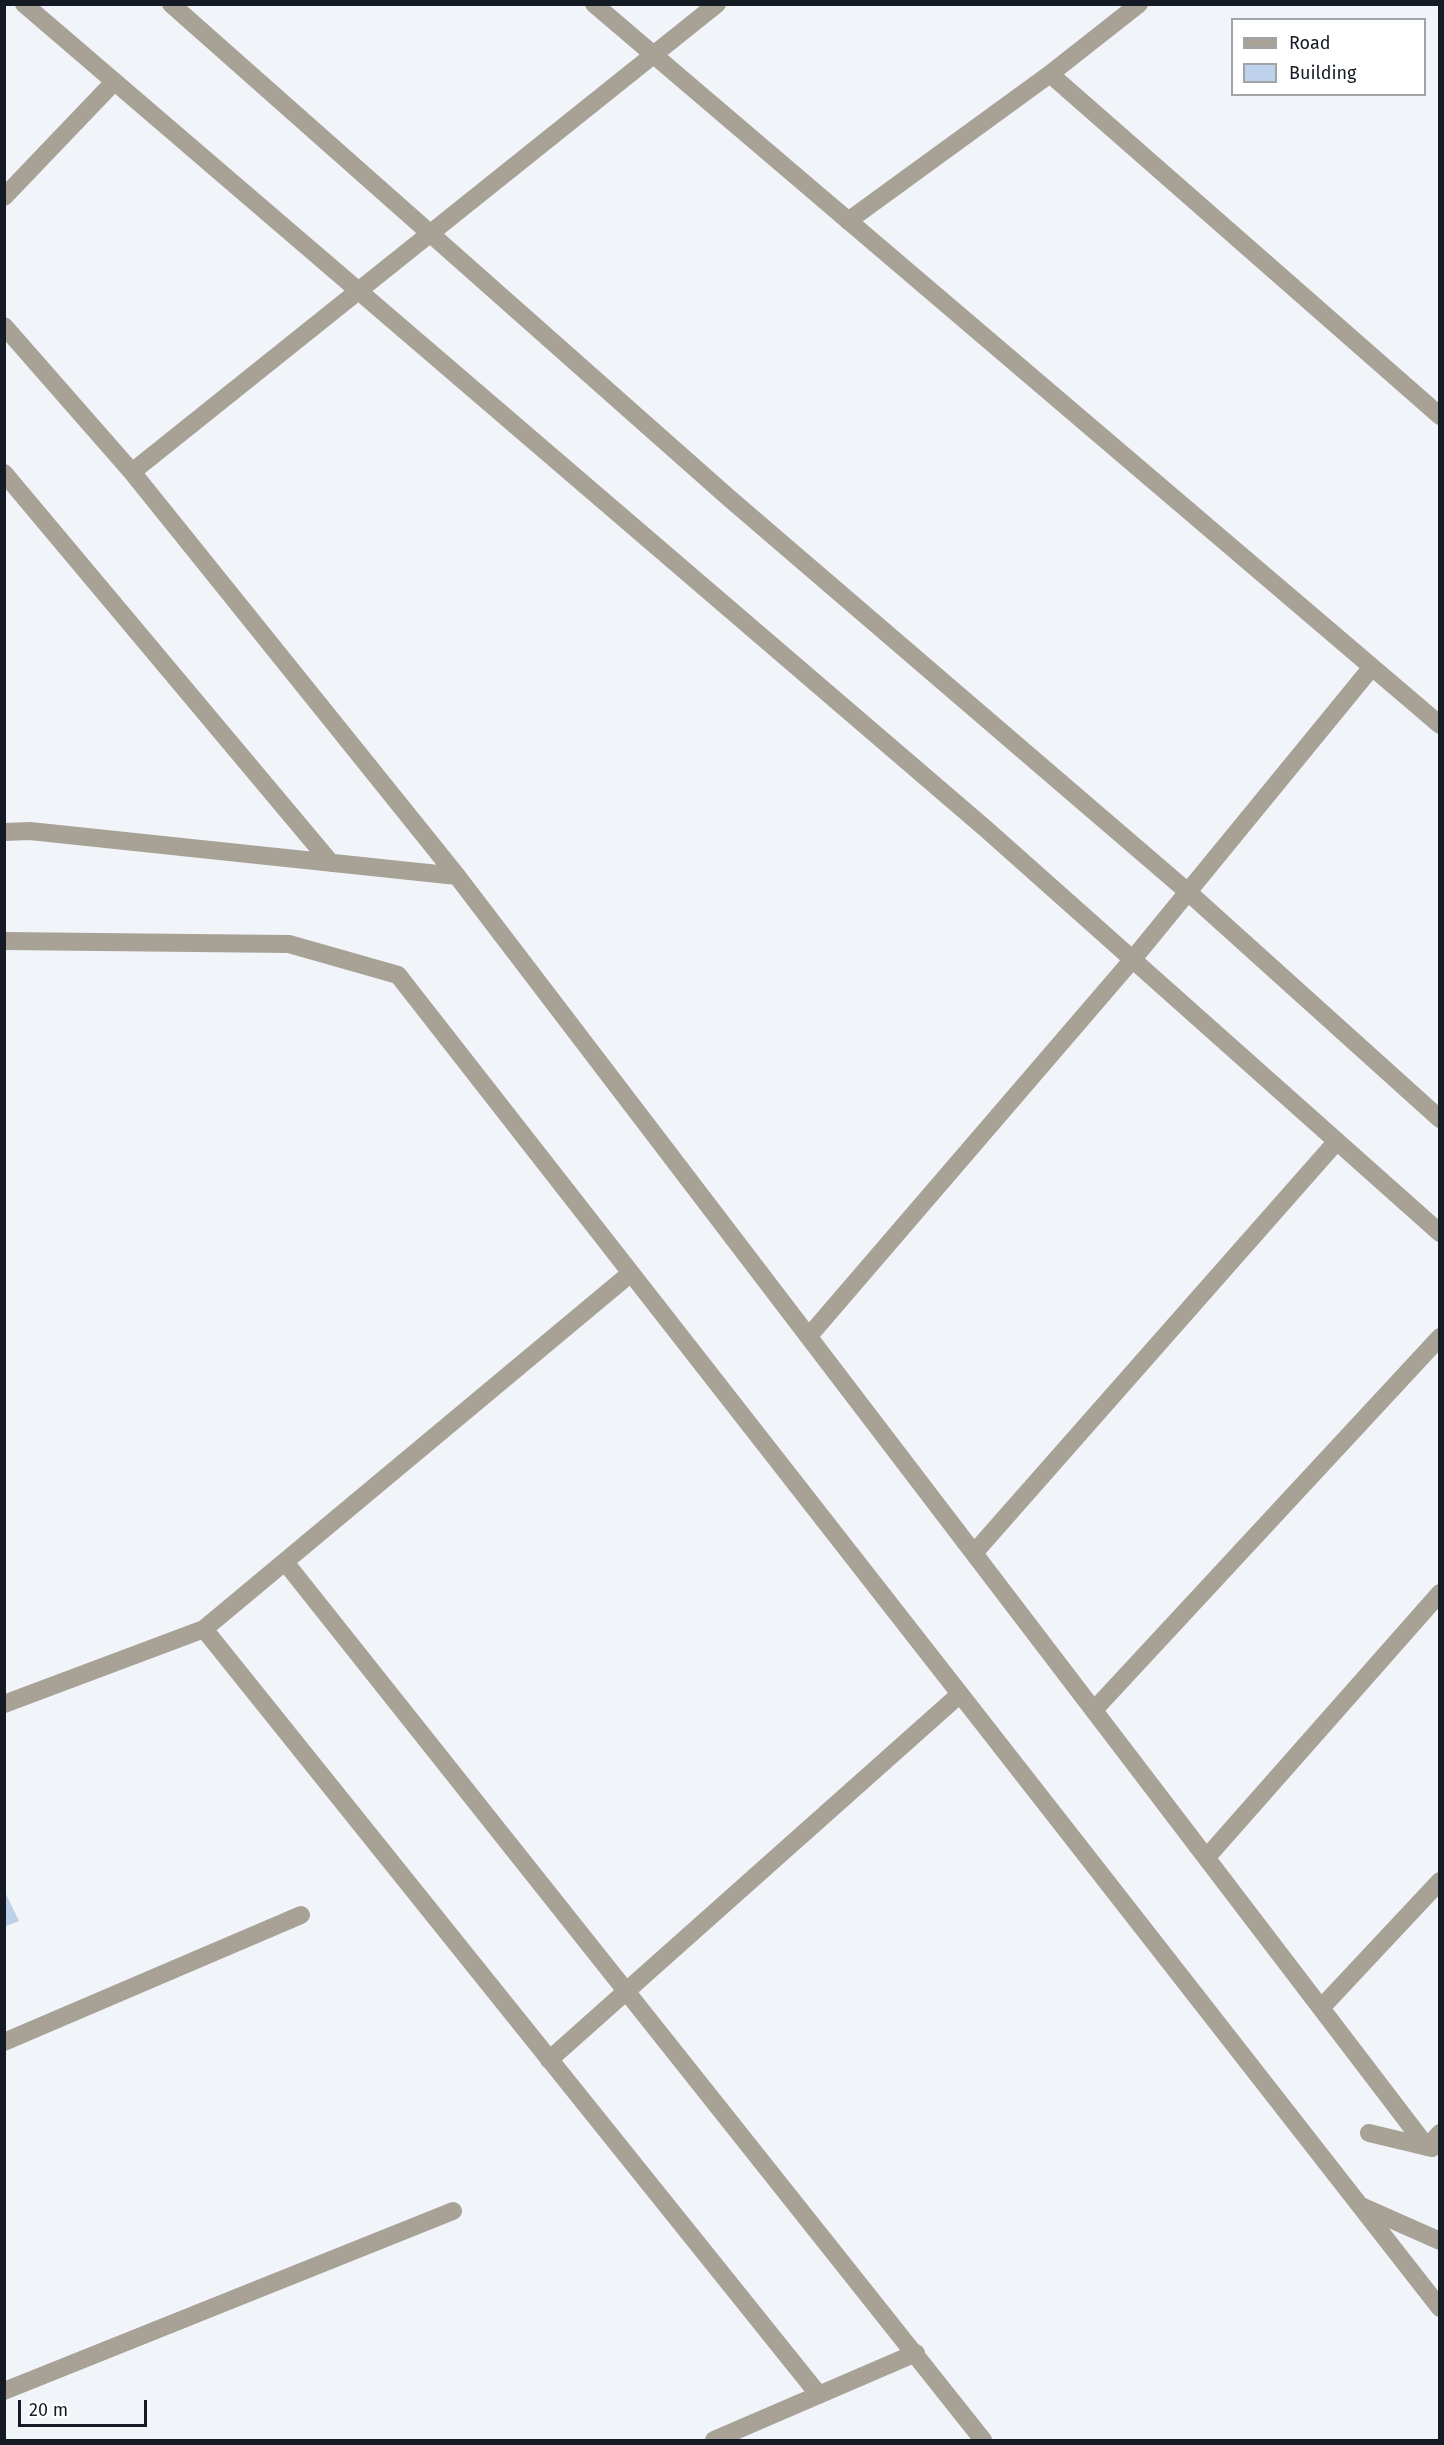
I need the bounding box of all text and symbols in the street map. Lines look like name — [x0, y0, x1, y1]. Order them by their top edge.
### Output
legend — [1231, 18, 1426, 96]
text: Road — [1289, 32, 1331, 54]
text: Building — [1289, 62, 1356, 84]
scale bar — [21, 2388, 150, 2426]
text: 20 m — [29, 2399, 68, 2421]

